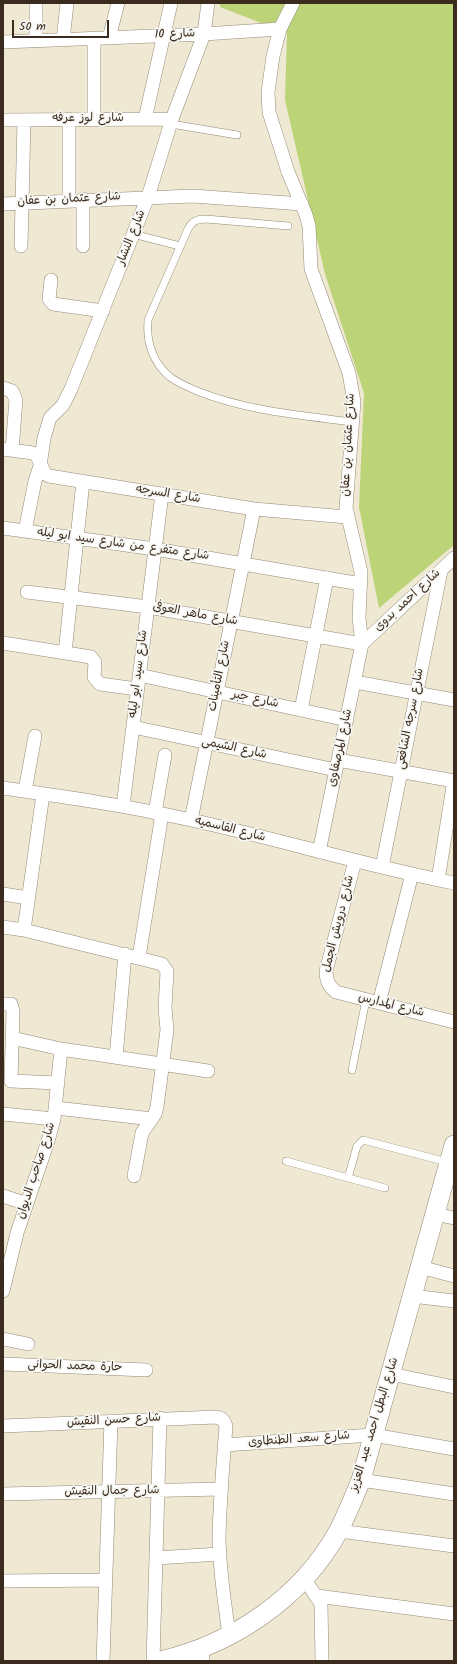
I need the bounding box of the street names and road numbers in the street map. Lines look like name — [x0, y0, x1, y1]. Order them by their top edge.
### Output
street label: شارع 10 — [154, 27, 196, 43]
street label: شارع لوز عرفه — [52, 112, 124, 126]
street label: شارع عثمان بن عفان — [17, 190, 121, 210]
street label: شارع النشار — [114, 208, 150, 268]
street label: شارع عثمان بن عفان — [339, 393, 359, 497]
street label: شارع السرجه — [135, 483, 201, 507]
street label: شارع متفرع من شارع سيد ابو ليله — [36, 526, 210, 564]
street label: شارع احمد بدوى — [372, 567, 444, 635]
street label: شارع ماهر العوفى — [151, 600, 239, 630]
street label: شارع سيد ابو ليله — [126, 629, 152, 719]
street label: شارع التأمينات — [206, 639, 234, 713]
street label: شارع سرجه الشافعى — [394, 667, 428, 771]
street label: شارع جبر — [230, 688, 280, 712]
street label: شارع المرصفاوى — [326, 708, 356, 788]
street label: شارع الشيمى — [200, 735, 268, 763]
street label: شارع القاسميه — [193, 814, 267, 846]
street label: شارع درويش الجمل — [320, 874, 358, 974]
street label: شارع المدارس — [356, 991, 426, 1021]
street label: شارع صاحب الديوان — [15, 1121, 59, 1221]
street label: شارع البطل احمد عبد العزيز — [348, 1356, 402, 1494]
street label: حارة محمد الحوانى — [27, 1358, 123, 1376]
street label: شارع حسن النقيش — [67, 1411, 161, 1431]
street label: شارع سعد الطنطاوى — [248, 1429, 350, 1451]
street label: شارع جمال النقيش — [64, 1484, 160, 1500]

